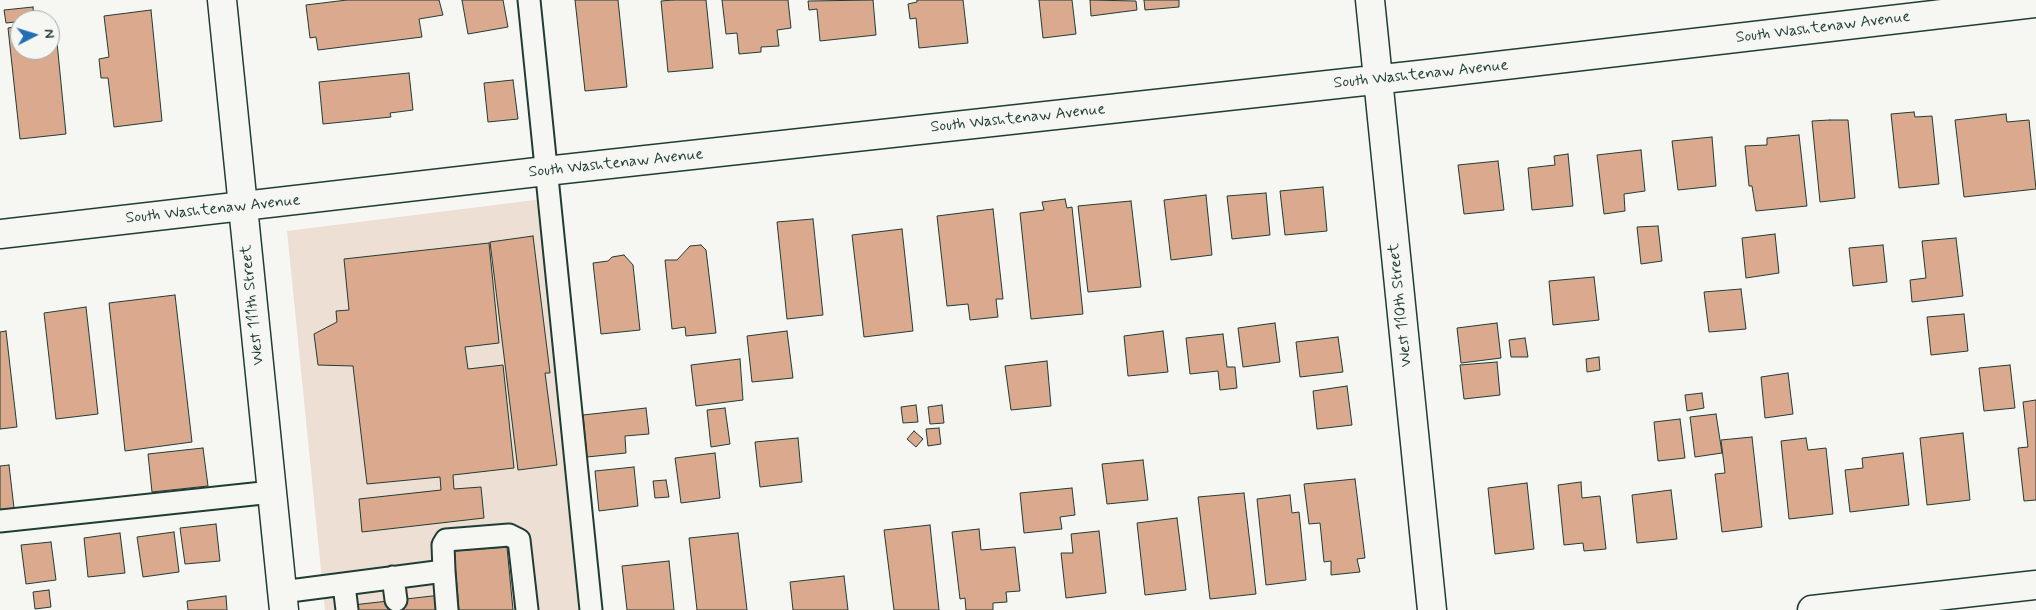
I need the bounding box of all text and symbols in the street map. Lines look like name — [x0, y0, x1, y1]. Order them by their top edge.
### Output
street label: South Washtenaw Avenue — [1735, 8, 1911, 48]
north arrow — [10, 10, 60, 60]
text: N — [40, 28, 58, 39]
street label: South Washtenaw Avenue — [1333, 56, 1509, 94]
street label: South Washtenaw Avenue — [930, 100, 1106, 138]
street label: South Washtenaw Avenue — [528, 145, 704, 183]
street label: South Washtenaw Avenue — [125, 191, 301, 229]
street label: West 110th Street — [1385, 242, 1417, 368]
street label: West 111th Street — [237, 244, 269, 366]

